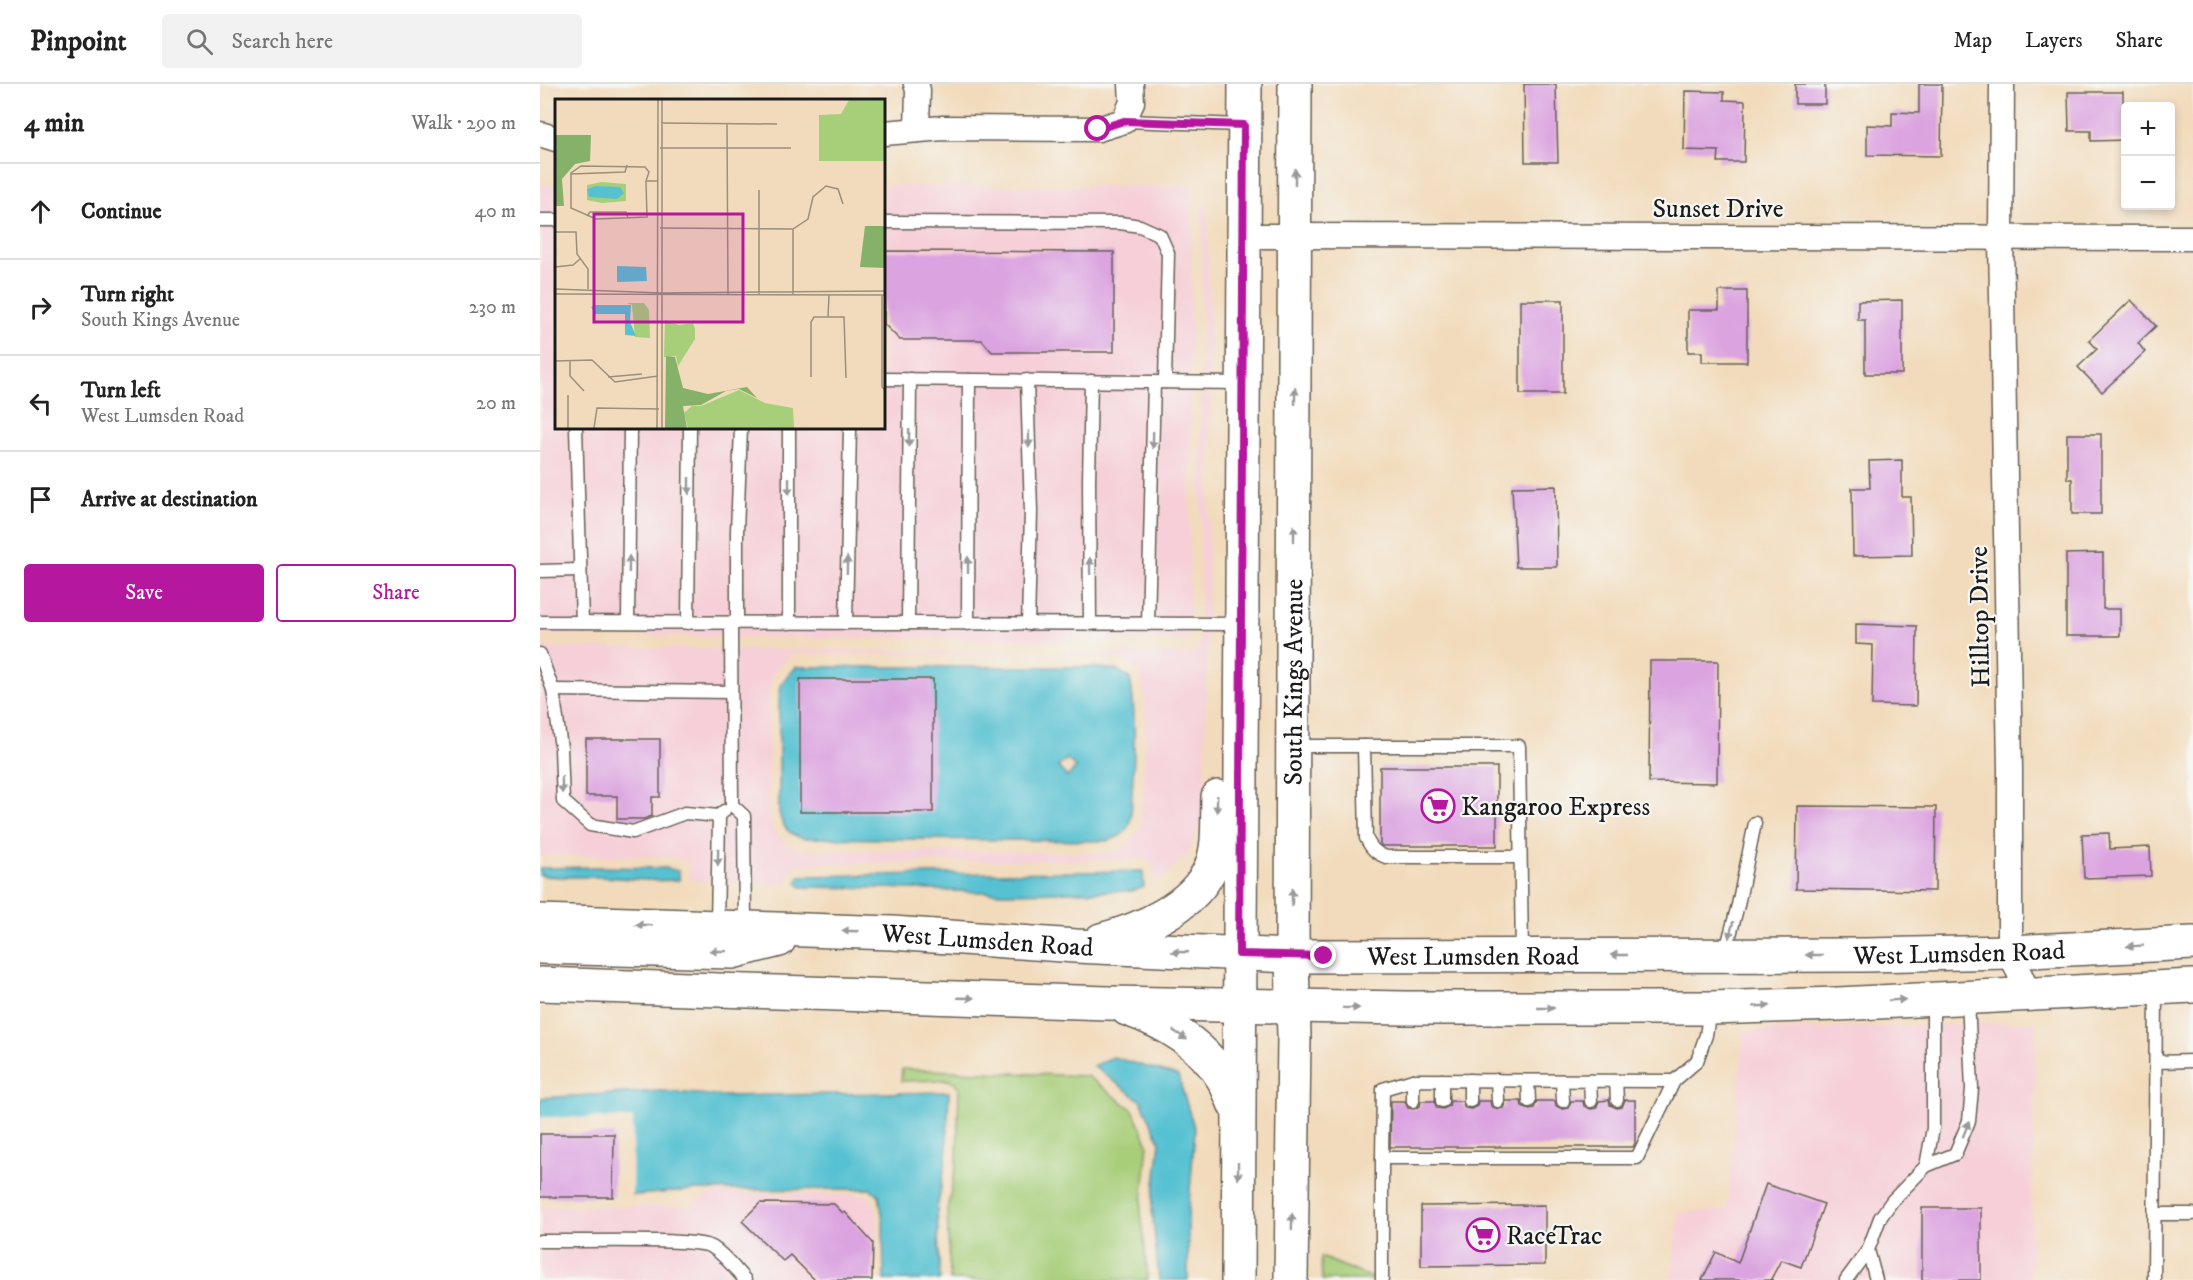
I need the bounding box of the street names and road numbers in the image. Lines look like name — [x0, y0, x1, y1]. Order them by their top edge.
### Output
street label: Sunset Drive — [1652, 193, 1784, 226]
street label: Hilltop Drive — [1963, 546, 1998, 688]
street label: South Kings Avenue — [1278, 579, 1311, 786]
street label: West Lumsden Road — [879, 917, 1094, 965]
street label: West Lumsden Road — [1852, 934, 2066, 973]
street label: West Lumsden Road — [1366, 940, 1579, 974]

